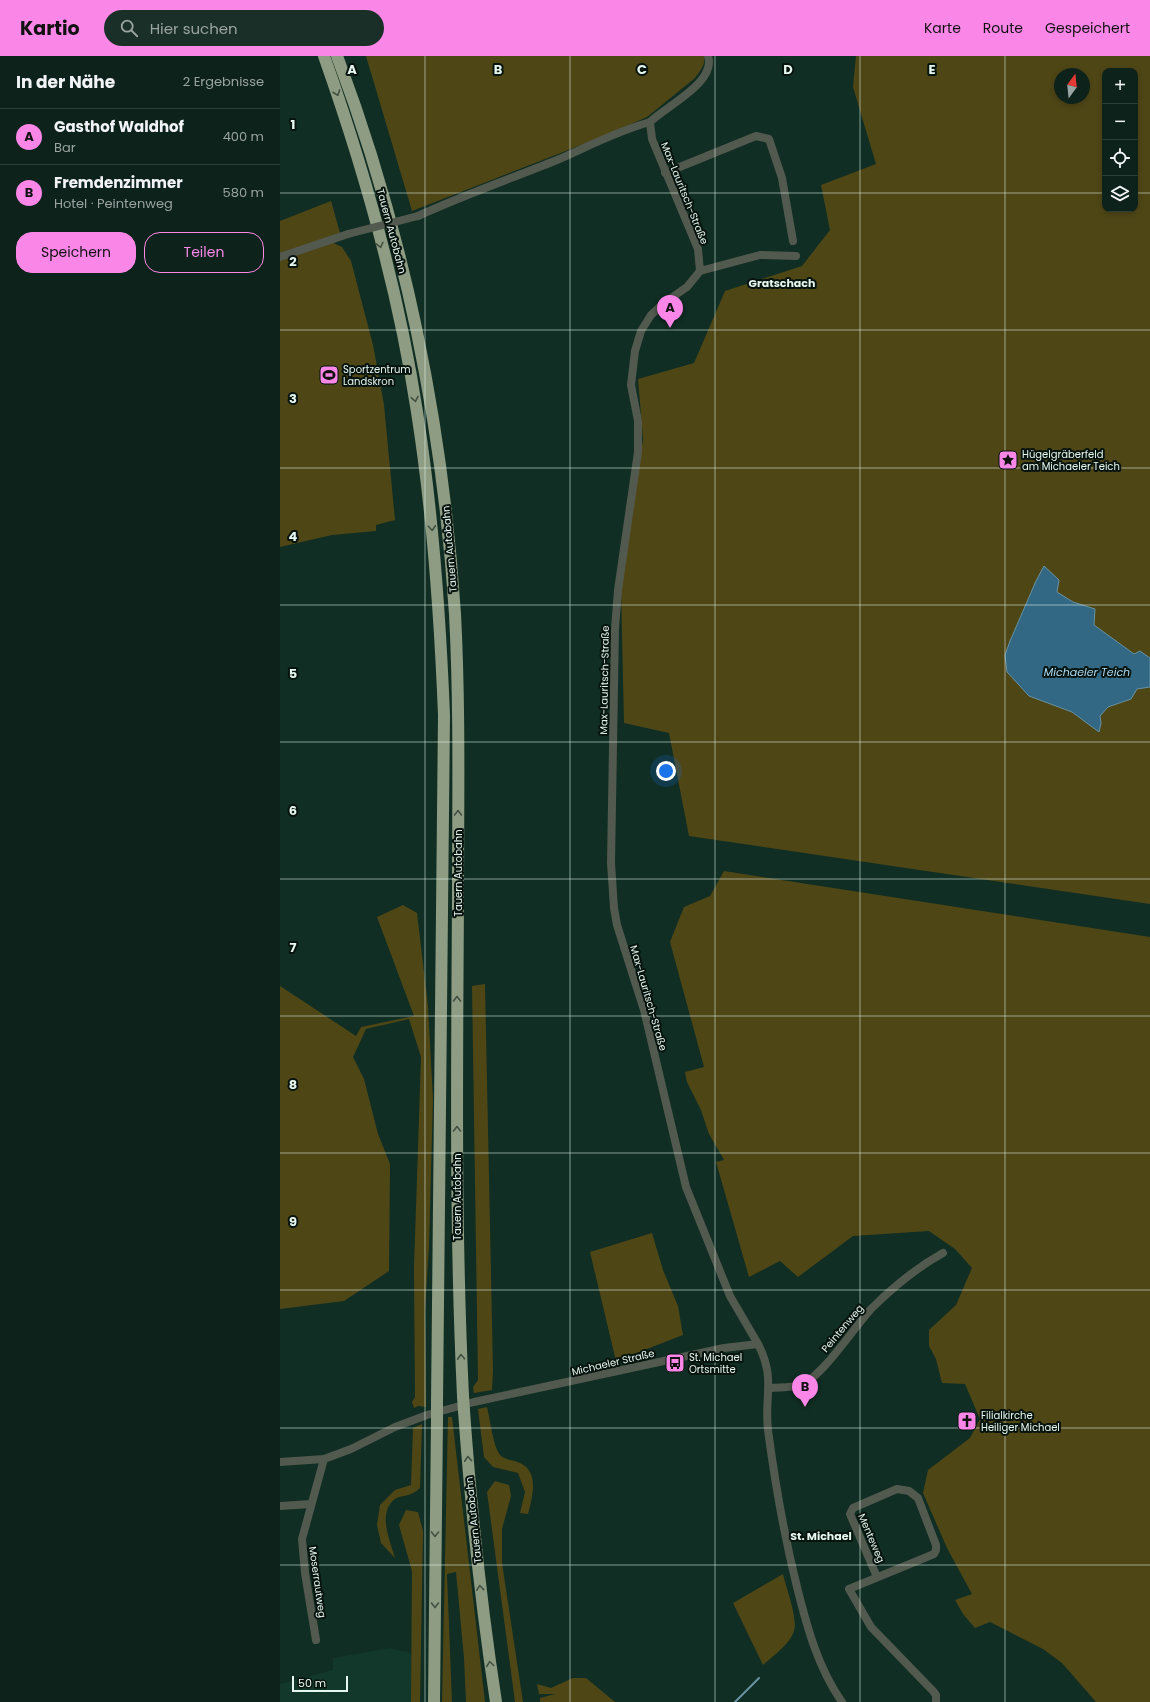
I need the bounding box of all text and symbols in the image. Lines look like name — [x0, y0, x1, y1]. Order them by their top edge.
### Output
search box — [104, 10, 384, 46]
text: Kartio — [20, 15, 80, 42]
icon: search — [118, 17, 140, 39]
text: Hier suchen — [150, 18, 238, 39]
text: Karte — [924, 18, 961, 38]
text: Route — [983, 18, 1023, 38]
text: Gespeichert — [1045, 18, 1130, 38]
text: A — [347, 60, 357, 79]
text: B — [494, 60, 503, 79]
text: C — [637, 60, 647, 79]
text: D — [783, 60, 793, 79]
text: E — [928, 60, 936, 79]
north arrow — [1054, 68, 1090, 104]
map controls — [1102, 68, 1138, 212]
button: + — [1102, 68, 1138, 104]
text: In der Nähe — [16, 70, 115, 94]
text: 2 Ergebnisse — [183, 72, 264, 91]
one-way arrow — [332, 89, 340, 96]
button: − — [1102, 104, 1138, 140]
text: 1 — [291, 115, 295, 134]
text: Gasthof Waldhof — [54, 116, 184, 137]
text: A — [24, 127, 34, 146]
text: 400 m — [223, 127, 264, 146]
text: Bar — [54, 138, 76, 157]
street label: Max-Lauritsch-Straße — [657, 140, 712, 247]
button: locate — [1102, 140, 1138, 176]
text: Fremdenzimmer — [54, 172, 183, 193]
button: layers — [1102, 176, 1138, 212]
text: B — [25, 183, 33, 202]
text: 580 m — [223, 183, 264, 202]
street label: Tauern Autobahn — [373, 187, 410, 275]
text: Hotel · Peintenweg — [54, 194, 173, 213]
button: Speichern — [16, 232, 136, 273]
button: Teilen — [144, 232, 264, 273]
one-way arrow — [376, 241, 384, 248]
text: 2 — [289, 252, 297, 271]
district label: Gratschach — [749, 275, 815, 291]
pin: A — [657, 295, 683, 328]
place label: Sportzentrum Landskron — [343, 362, 411, 389]
sports icon: Sportzentrum Landskron — [318, 364, 340, 386]
text: 3 — [289, 389, 297, 408]
one-way arrow — [410, 396, 418, 402]
place label: Hügelgräberfeld am Michaeler Teich — [1022, 447, 1120, 474]
place icon: Hügelgräberfeld am Michaeler Teich — [997, 449, 1019, 471]
street label: Tauern Autobahn — [438, 505, 461, 593]
one-way arrow — [427, 525, 436, 531]
text: 4 — [289, 527, 298, 546]
street label: Max-Lauritsch-Straße — [596, 625, 613, 735]
text: 5 — [289, 664, 297, 683]
water label: Michaeler Teich — [1044, 664, 1130, 680]
your location — [656, 761, 676, 781]
text: 6 — [289, 801, 297, 820]
one-way arrow — [454, 810, 462, 816]
street label: Tauern Autobahn — [451, 829, 466, 917]
text: 7 — [290, 938, 297, 957]
street label: Max-Lauritsch-Straße — [626, 944, 671, 1053]
one-way arrow — [453, 996, 461, 1002]
text: 8 — [289, 1075, 297, 1094]
one-way arrow — [453, 1126, 461, 1132]
street label: Tauern Autobahn — [450, 1153, 465, 1241]
text: 9 — [289, 1212, 297, 1231]
street label: Peintenweg — [818, 1301, 867, 1355]
street label: Michaeler Straße — [570, 1346, 656, 1379]
place label: St. Michael Ortsmitte — [689, 1350, 742, 1377]
bus stop icon: St. Michael Ortsmitte — [664, 1352, 686, 1374]
one-way arrow — [457, 1354, 466, 1360]
pin: B — [792, 1374, 818, 1407]
place label: Filialkirche Heiliger Michael — [981, 1408, 1060, 1435]
church icon: Filialkirche Heiliger Michael — [956, 1410, 978, 1432]
one-way arrow — [463, 1456, 472, 1462]
street label: Tauern Autobahn — [461, 1476, 486, 1564]
street label: Menteweg — [854, 1511, 889, 1565]
district label: St. Michael — [790, 1528, 852, 1544]
one-way arrow — [431, 1531, 439, 1537]
street label: Moserrautweg — [305, 1545, 330, 1619]
one-way arrow — [476, 1585, 485, 1591]
one-way arrow — [431, 1602, 439, 1608]
one-way arrow — [486, 1661, 495, 1667]
scale bar — [292, 1674, 348, 1693]
text: 50 m — [298, 1675, 326, 1691]

